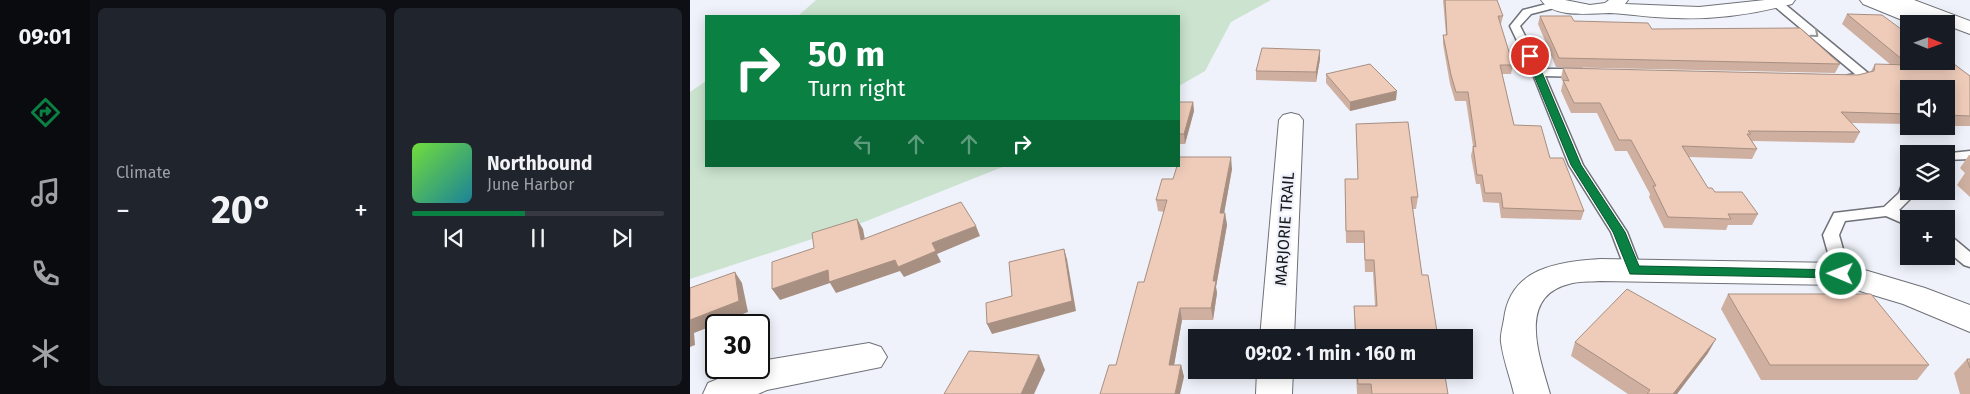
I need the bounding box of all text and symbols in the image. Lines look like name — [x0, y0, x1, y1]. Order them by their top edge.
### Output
north arrow — [1900, 15, 1955, 70]
map controls — [1900, 15, 1955, 265]
text: 09:01 — [19, 23, 71, 50]
one-way arrow — [1809, 28, 1818, 36]
text: 50 m — [808, 33, 885, 75]
icon: right — [725, 35, 790, 100]
pin — [1509, 35, 1551, 77]
icon: arrive — [1516, 42, 1544, 70]
text: Turn right — [808, 75, 905, 102]
button: sound — [1900, 80, 1955, 135]
icon: directions — [28, 95, 63, 130]
icon: left — [849, 130, 877, 158]
icon: ahead — [902, 130, 930, 158]
icon: ahead — [955, 130, 983, 158]
icon: right — [1008, 130, 1036, 158]
button: layers — [1900, 145, 1955, 200]
text: Northbound — [487, 152, 592, 175]
text: Climate — [116, 163, 171, 182]
street label: MARJORIE TRAIL — [1271, 171, 1298, 287]
icon: music — [28, 175, 63, 210]
text: June Harbor — [487, 175, 574, 194]
text: 20° — [211, 187, 273, 233]
text: − — [116, 194, 130, 227]
text: + — [354, 194, 368, 227]
button: + — [1900, 210, 1955, 265]
icon: previous — [440, 224, 468, 252]
icon: pause — [524, 224, 552, 252]
icon: next — [608, 224, 636, 252]
position arrow — [1814, 247, 1866, 299]
icon: phone — [28, 256, 63, 291]
speed limit sign: 30 — [705, 314, 770, 379]
icon: climate — [28, 336, 63, 371]
text: 09:02 · 1 min · 160 m — [1245, 342, 1416, 365]

